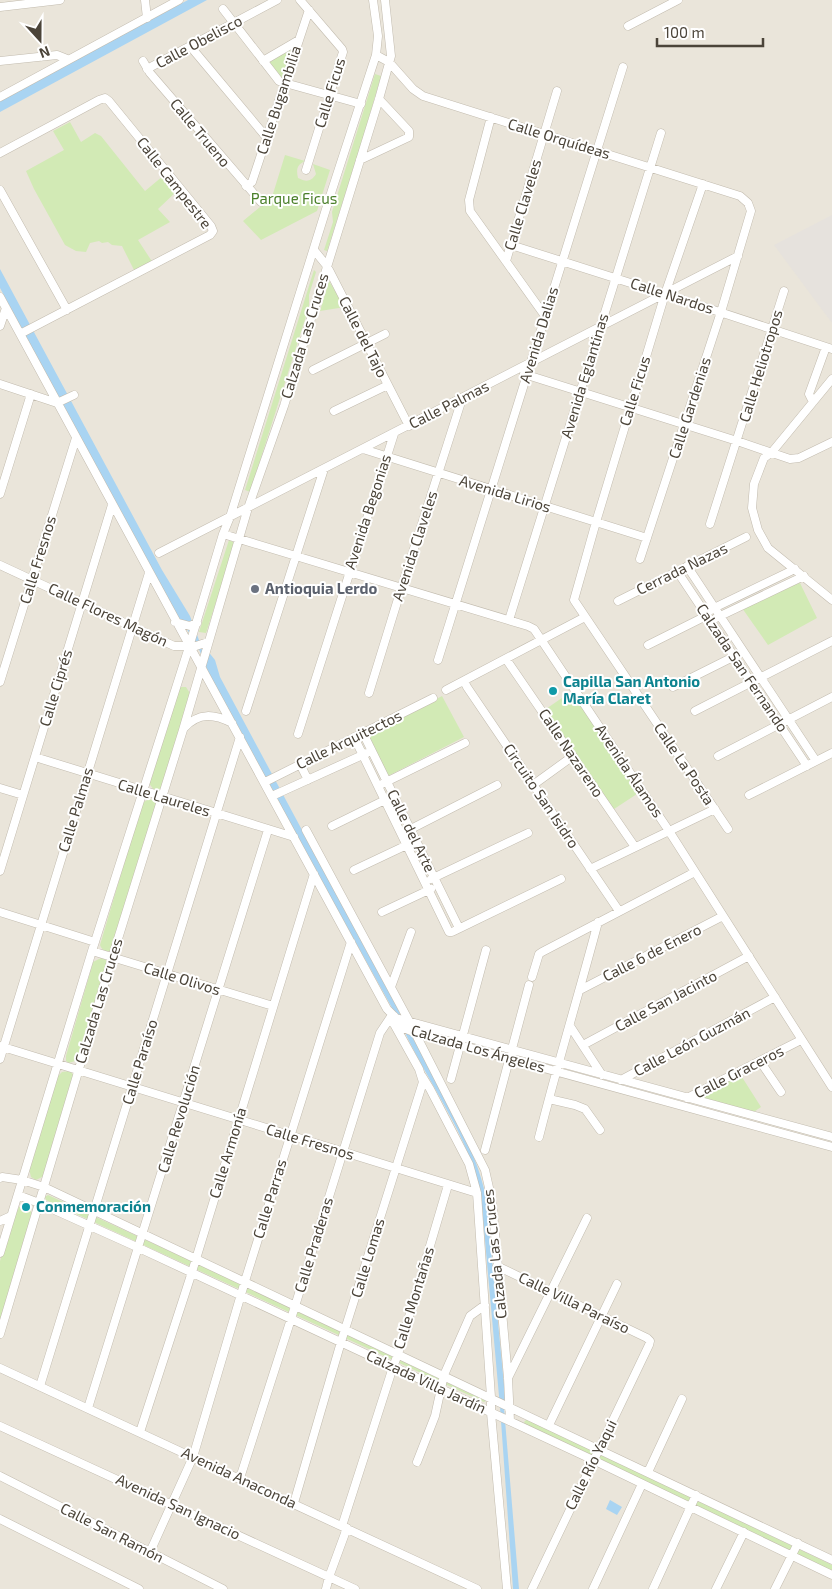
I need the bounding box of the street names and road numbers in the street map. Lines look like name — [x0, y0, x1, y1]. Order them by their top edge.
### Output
street label: Calle Obelisco — [152, 11, 245, 71]
street label: Calle Bugambilia — [252, 43, 304, 156]
street label: Calle Ficus — [310, 55, 348, 130]
street label: Calle Trueno — [167, 94, 235, 170]
street label: Calle Orquídeas — [506, 114, 613, 162]
street label: Calle Campestre — [134, 133, 216, 232]
street label: Calle Claveles — [500, 157, 544, 252]
street label: Calzada Las Cruces — [276, 271, 332, 401]
street label: Calle Nardos — [628, 273, 716, 317]
street label: Avenida Dalias — [515, 284, 561, 385]
street label: Calle del Tajo — [335, 293, 392, 381]
street label: Calle Heliotropos — [734, 307, 786, 424]
street label: Avenida Eglantinas — [556, 311, 612, 440]
street label: Calle Ficus — [615, 353, 653, 428]
street label: Calle Gardenias — [664, 355, 714, 461]
street label: Calle Palmas — [405, 376, 492, 432]
street label: Avenida Begonias — [340, 452, 394, 572]
street label: Avenida Lirios — [457, 471, 553, 516]
street label: Avenida Claveles — [388, 488, 440, 603]
street label: Calle Fresnos — [15, 513, 59, 606]
street label: Cerrada Nazas — [633, 538, 730, 598]
street label: Calle Flores Magón — [46, 578, 171, 650]
street label: Calzada San Fernando — [693, 600, 792, 735]
street label: Calle Ciprés — [35, 647, 75, 728]
street label: Calle Nazareno — [536, 705, 608, 800]
street label: Calle Arquitectos — [293, 706, 405, 773]
street label: Calle La Posta — [651, 719, 719, 808]
street label: Avenida Álamos — [592, 720, 668, 820]
street label: Circuito San Isidro — [500, 740, 583, 851]
street label: Calle Palmas — [54, 765, 96, 854]
street label: Calle Laureles — [116, 774, 213, 820]
street label: Calle del Arte — [384, 786, 440, 875]
street label: Calle 6 de Enero — [599, 919, 704, 985]
street label: Calzada Las Cruces — [70, 936, 126, 1066]
street label: Calle Olivos — [142, 958, 223, 998]
street label: Calle San Jacinto — [611, 966, 720, 1035]
street label: Calle León Guzmán — [630, 1003, 753, 1079]
street label: Calle Paraíso — [118, 1017, 161, 1107]
street label: Calzada Los Ángeles — [409, 1020, 547, 1076]
street label: Calle Graceros — [691, 1041, 786, 1101]
street label: Calle Revolución — [153, 1063, 203, 1175]
street label: Calle Armonía — [205, 1105, 249, 1200]
street label: Calle Fresnos — [264, 1119, 357, 1163]
street label: Calle Parras — [248, 1157, 290, 1241]
street label: Calzada Las Cruces — [478, 1188, 510, 1320]
street label: Calle Praderas — [290, 1195, 336, 1295]
street label: Calle Lomas — [346, 1216, 388, 1300]
street label: Calle Montañas — [389, 1244, 437, 1351]
street label: Calle Villa Paraíso — [516, 1267, 633, 1337]
street label: Calzada Villa Jardín — [364, 1345, 489, 1417]
street label: Calle Río Yaqui — [560, 1416, 620, 1513]
street label: Avenida Anaconda — [179, 1443, 300, 1512]
street label: Avenida San Ignacio — [113, 1469, 243, 1543]
street label: Calle San Ramón — [58, 1498, 167, 1566]

